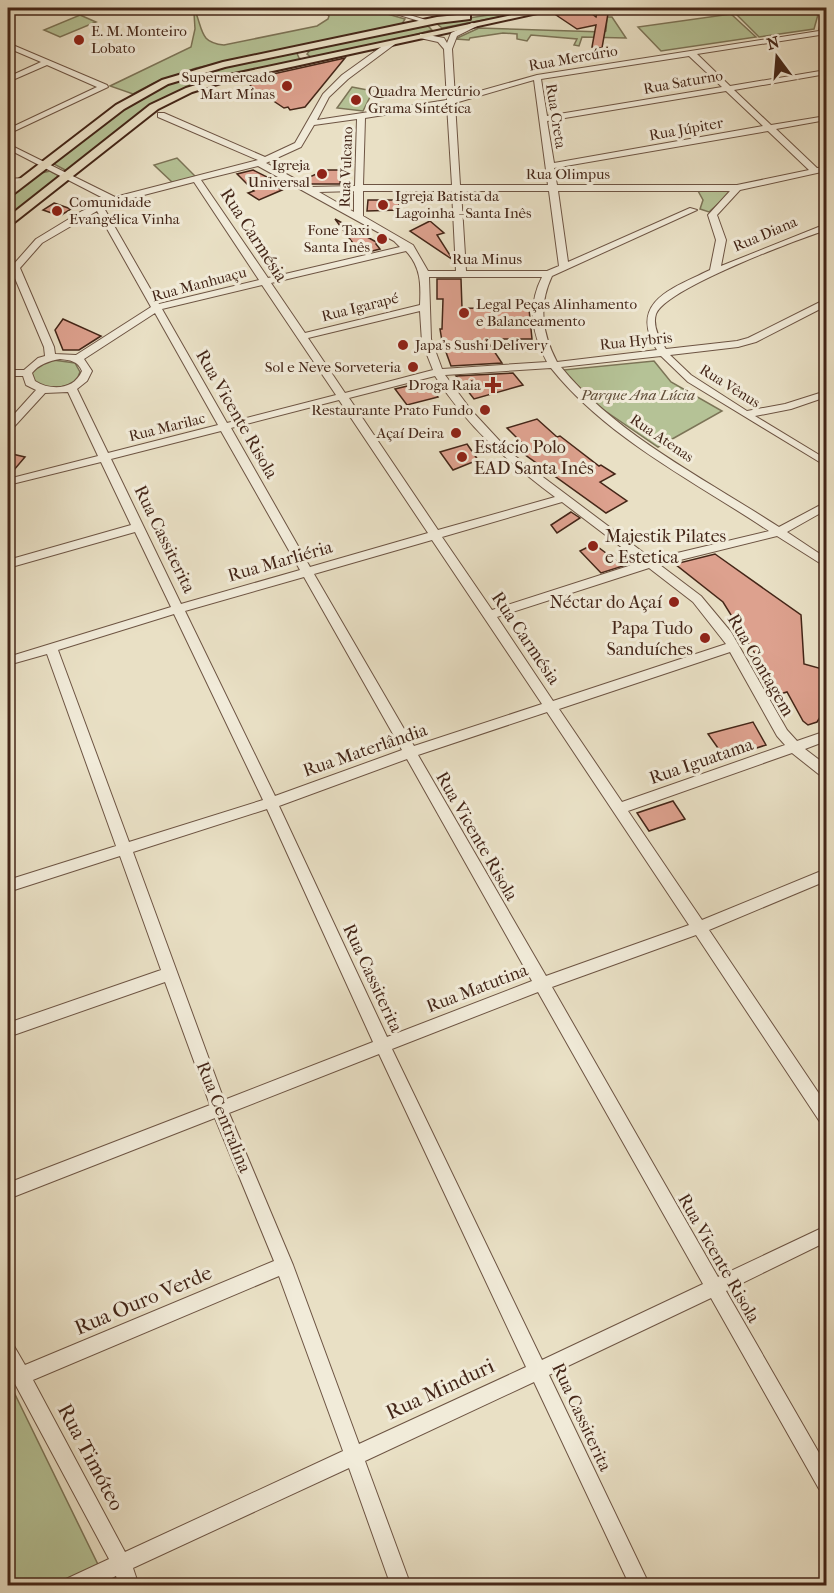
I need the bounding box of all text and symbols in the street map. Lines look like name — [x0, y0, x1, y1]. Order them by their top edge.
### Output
place label: E. M. Monteiro Lobato — [91, 22, 187, 57]
north arrow — [747, 27, 807, 87]
text: N — [765, 32, 782, 54]
marker: E. M. Monteiro Lobato — [72, 33, 86, 47]
street label: Rua Mercúrio — [527, 41, 619, 75]
street label: Rua Saturno — [642, 66, 725, 98]
place label: Supermercado Mart Minas — [181, 68, 275, 103]
marker: Supermercado Mart Minas — [280, 79, 294, 93]
place label: Quadra Mercúrio Grama Sintética — [368, 82, 481, 117]
street label: Rua Creta — [542, 82, 570, 151]
marker: Quadra Mercúrio Grama Sintética — [349, 93, 363, 107]
street label: Rua Júpiter — [648, 114, 725, 144]
street label: Rua Vulcano — [336, 126, 356, 208]
place label: Igreja Universal — [248, 156, 311, 191]
street label: Rua Olimpus — [526, 165, 611, 183]
marker: Igreja Universal — [315, 167, 329, 181]
street label: Rua Carmésia — [216, 185, 292, 287]
place label: Igreja Batista da Lagoinha - Santa Inês — [395, 187, 532, 222]
place label: Comunidade Evangélica Vinha — [69, 193, 181, 228]
marker: Igreja Batista da Lagoinha - Santa Inês — [376, 198, 390, 212]
marker: Comunidade Evangélica Vinha — [50, 204, 64, 218]
street label: Rua Diana — [730, 212, 801, 256]
place label: Fone Taxi Santa Inês — [304, 221, 371, 256]
marker: Fone Taxi Santa Inês — [375, 232, 389, 246]
street label: Rua Minus — [452, 250, 522, 268]
street label: Rua Manhuaçu — [150, 263, 249, 305]
street label: Rua Igarapé — [320, 289, 401, 325]
place label: Legal Peças Alinhamento e Balanceamento — [476, 295, 637, 330]
marker: Legal Peças Alinhamento e Balanceamento — [457, 306, 471, 320]
street label: Rua Hybris — [599, 328, 674, 354]
place label: Japa's Sushi Delivery — [414, 336, 549, 354]
marker: Japa's Sushi Delivery — [396, 338, 410, 352]
street label: Rua Vicente Risola — [191, 346, 282, 483]
place label: Sol e Neve Sorveteria — [265, 358, 402, 376]
marker: Sol e Neve Sorveteria — [406, 360, 420, 374]
street label: Rua Vênus — [696, 360, 764, 412]
place label: Droga Raia — [408, 376, 482, 394]
marker: Droga Raia — [486, 378, 500, 392]
park label: Parque Ana Lúcia — [580, 386, 695, 404]
place label: Restaurante Prato Fundo — [311, 401, 473, 419]
marker: Restaurante Prato Fundo — [478, 403, 492, 417]
street label: Rua Marilac — [127, 409, 208, 445]
street label: Rua Atenas — [627, 410, 698, 466]
place label: Açaí Deira — [375, 424, 445, 442]
marker: Açaí Deira — [449, 426, 463, 440]
place label: Estácio Polo EAD Santa Inês — [474, 437, 594, 479]
marker: Estácio Polo EAD Santa Inês — [455, 450, 469, 464]
street label: Rua Cassiterita — [129, 482, 200, 597]
place label: Majestik Pilates e Estetica — [605, 526, 727, 568]
street label: Rua Marliéria — [225, 536, 336, 586]
marker: Majestik Pilates e Estetica — [586, 539, 600, 553]
street label: Rua Carmésia — [487, 588, 565, 689]
place label: Néctar do Açaí — [550, 592, 663, 613]
marker: Néctar do Açaí — [667, 595, 681, 609]
street label: Rua Contagem — [723, 610, 798, 720]
place label: Papa Tudo Sanduíches — [606, 618, 693, 660]
marker: Papa Tudo Sanduíches — [698, 631, 712, 645]
street label: Rua Materlândia — [300, 719, 431, 782]
street label: Rua Iguatama — [646, 734, 757, 789]
street label: Rua Vicente Risola — [431, 768, 522, 905]
street label: Rua Cassiterita — [338, 921, 407, 1036]
street label: Rua Matutina — [423, 959, 532, 1017]
street label: Rua Centralina — [192, 1059, 256, 1176]
street label: Rua Vicente Risola — [673, 1190, 764, 1327]
street label: Rua Ouro Verde — [71, 1260, 215, 1340]
street label: Rua Minduri — [382, 1353, 498, 1425]
street label: Rua Cassiterita — [547, 1360, 616, 1475]
street label: Rua Timóteo — [53, 1400, 129, 1514]

